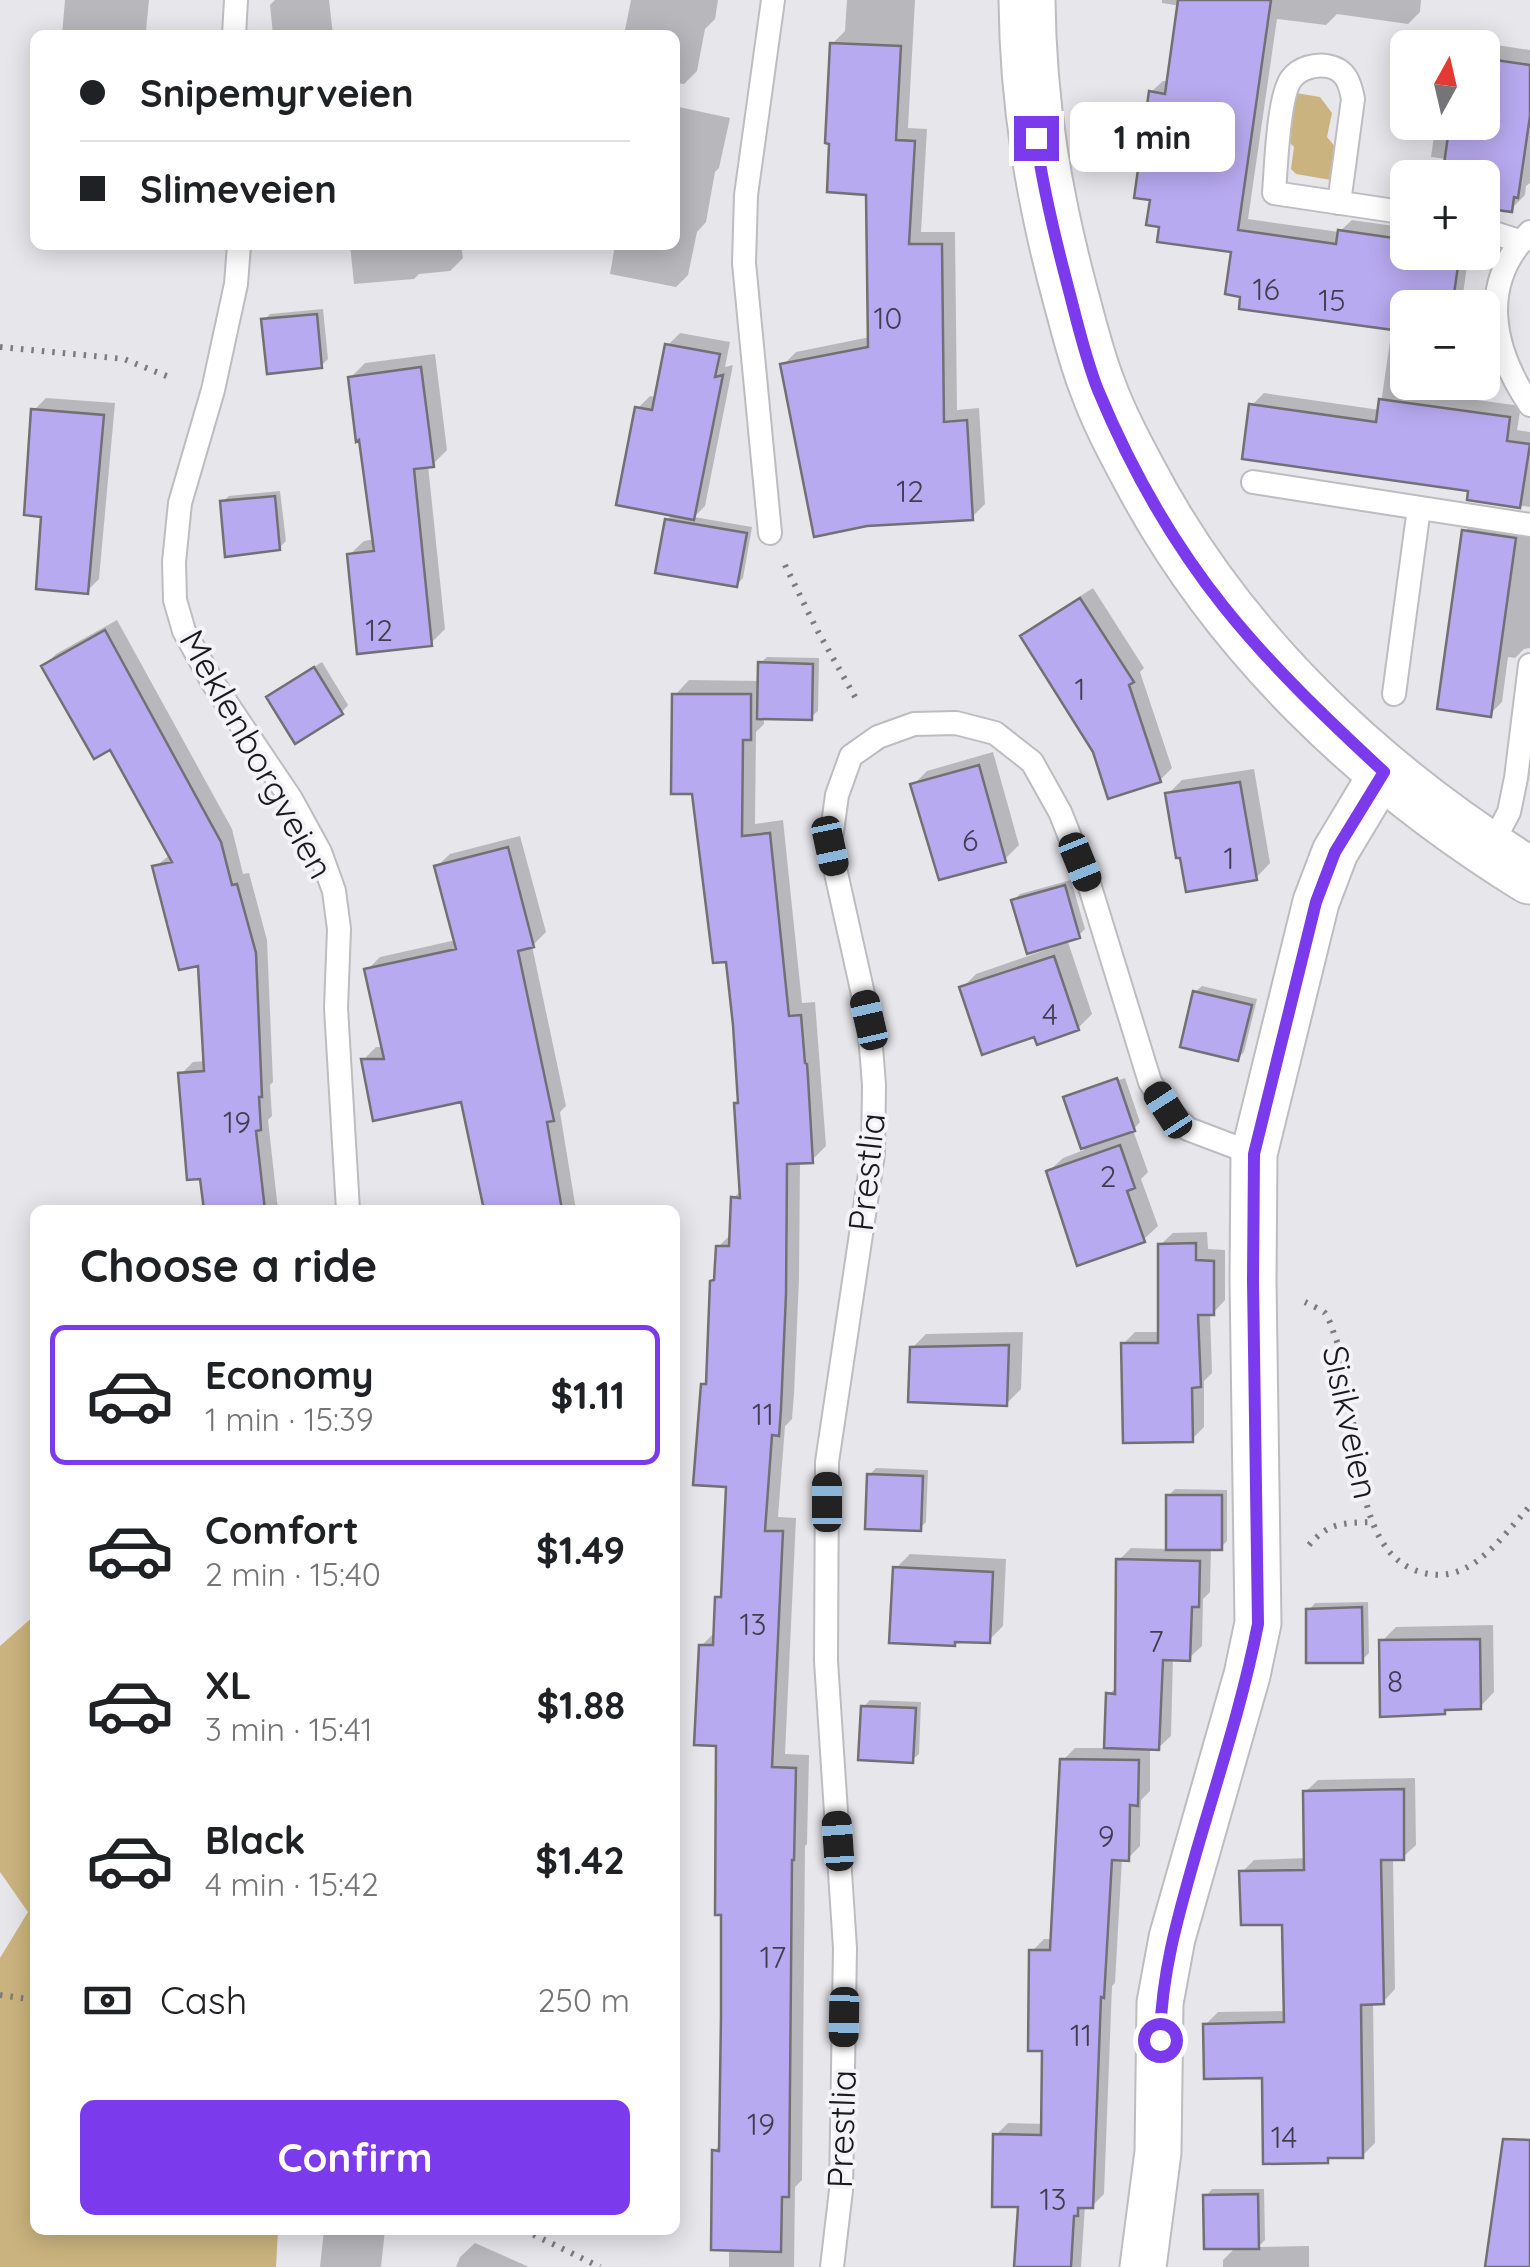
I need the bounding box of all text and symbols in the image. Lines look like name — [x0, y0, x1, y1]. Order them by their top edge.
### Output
north arrow — [1390, 30, 1500, 140]
map controls — [1390, 30, 1500, 400]
text: Snipemyrveien — [140, 69, 414, 117]
callout: 1 min — [1071, 103, 1236, 173]
route end — [1014, 116, 1059, 161]
text: 1 min — [1114, 117, 1191, 157]
button: + — [1390, 160, 1500, 270]
text: Slimeveien — [140, 165, 337, 213]
house number: 16 — [1252, 270, 1280, 308]
house number: 15 — [1318, 281, 1346, 319]
button: − — [1390, 290, 1500, 400]
house number: 10 — [874, 299, 902, 337]
house number: 12 — [896, 472, 924, 510]
house number: 12 — [365, 611, 393, 649]
street label: Meklenborgveien — [170, 622, 344, 886]
house number: 1 — [1074, 670, 1086, 708]
car — [809, 814, 851, 878]
house number: 6 — [962, 821, 978, 859]
car — [1055, 829, 1105, 895]
house number: 1 — [1223, 839, 1235, 877]
car — [848, 987, 890, 1053]
house number: 4 — [1042, 995, 1058, 1033]
car — [1139, 1077, 1197, 1143]
house number: 19 — [223, 1103, 251, 1141]
street label: Prestlia — [838, 1111, 894, 1233]
house number: 2 — [1100, 1157, 1116, 1195]
text: Choose a ride — [80, 1237, 377, 1293]
street label: Sisikveien — [1313, 1341, 1389, 1503]
icon: car — [85, 1350, 175, 1440]
text: Economy — [205, 1351, 374, 1399]
text: $1.11 — [550, 1371, 625, 1419]
house number: 11 — [752, 1395, 774, 1433]
text: 1 min · 15:39 — [205, 1399, 374, 1439]
car — [812, 1472, 842, 1532]
icon: car — [85, 1505, 175, 1595]
text: Comfort — [205, 1506, 359, 1554]
text: $1.49 — [536, 1526, 625, 1574]
text: 2 min · 15:40 — [205, 1554, 381, 1594]
house number: 13 — [740, 1605, 766, 1643]
house number: 7 — [1148, 1622, 1164, 1660]
icon: car — [85, 1660, 175, 1750]
text: XL — [205, 1661, 251, 1709]
house number: 8 — [1387, 1662, 1403, 1700]
text: $1.88 — [536, 1681, 625, 1729]
text: 3 min · 15:41 — [205, 1709, 372, 1749]
car — [821, 1810, 855, 1872]
icon: car — [85, 1815, 175, 1905]
text: Black — [205, 1816, 305, 1864]
house number: 9 — [1098, 1817, 1114, 1855]
text: $1.42 — [535, 1836, 625, 1884]
text: 4 min · 15:42 — [205, 1864, 379, 1904]
house number: 17 — [760, 1938, 786, 1976]
icon: cash — [80, 1973, 135, 2028]
text: Cash — [160, 1976, 247, 2024]
text: 250 m — [538, 1980, 630, 2020]
car — [828, 1987, 860, 2047]
house number: 11 — [1070, 2016, 1092, 2054]
route start — [1138, 2018, 1183, 2063]
street label: Prestlia — [817, 2069, 865, 2189]
button: Confirm — [80, 2100, 630, 2215]
house number: 19 — [747, 2105, 775, 2143]
house number: 14 — [1271, 2118, 1297, 2156]
house number: 13 — [1040, 2180, 1066, 2218]

